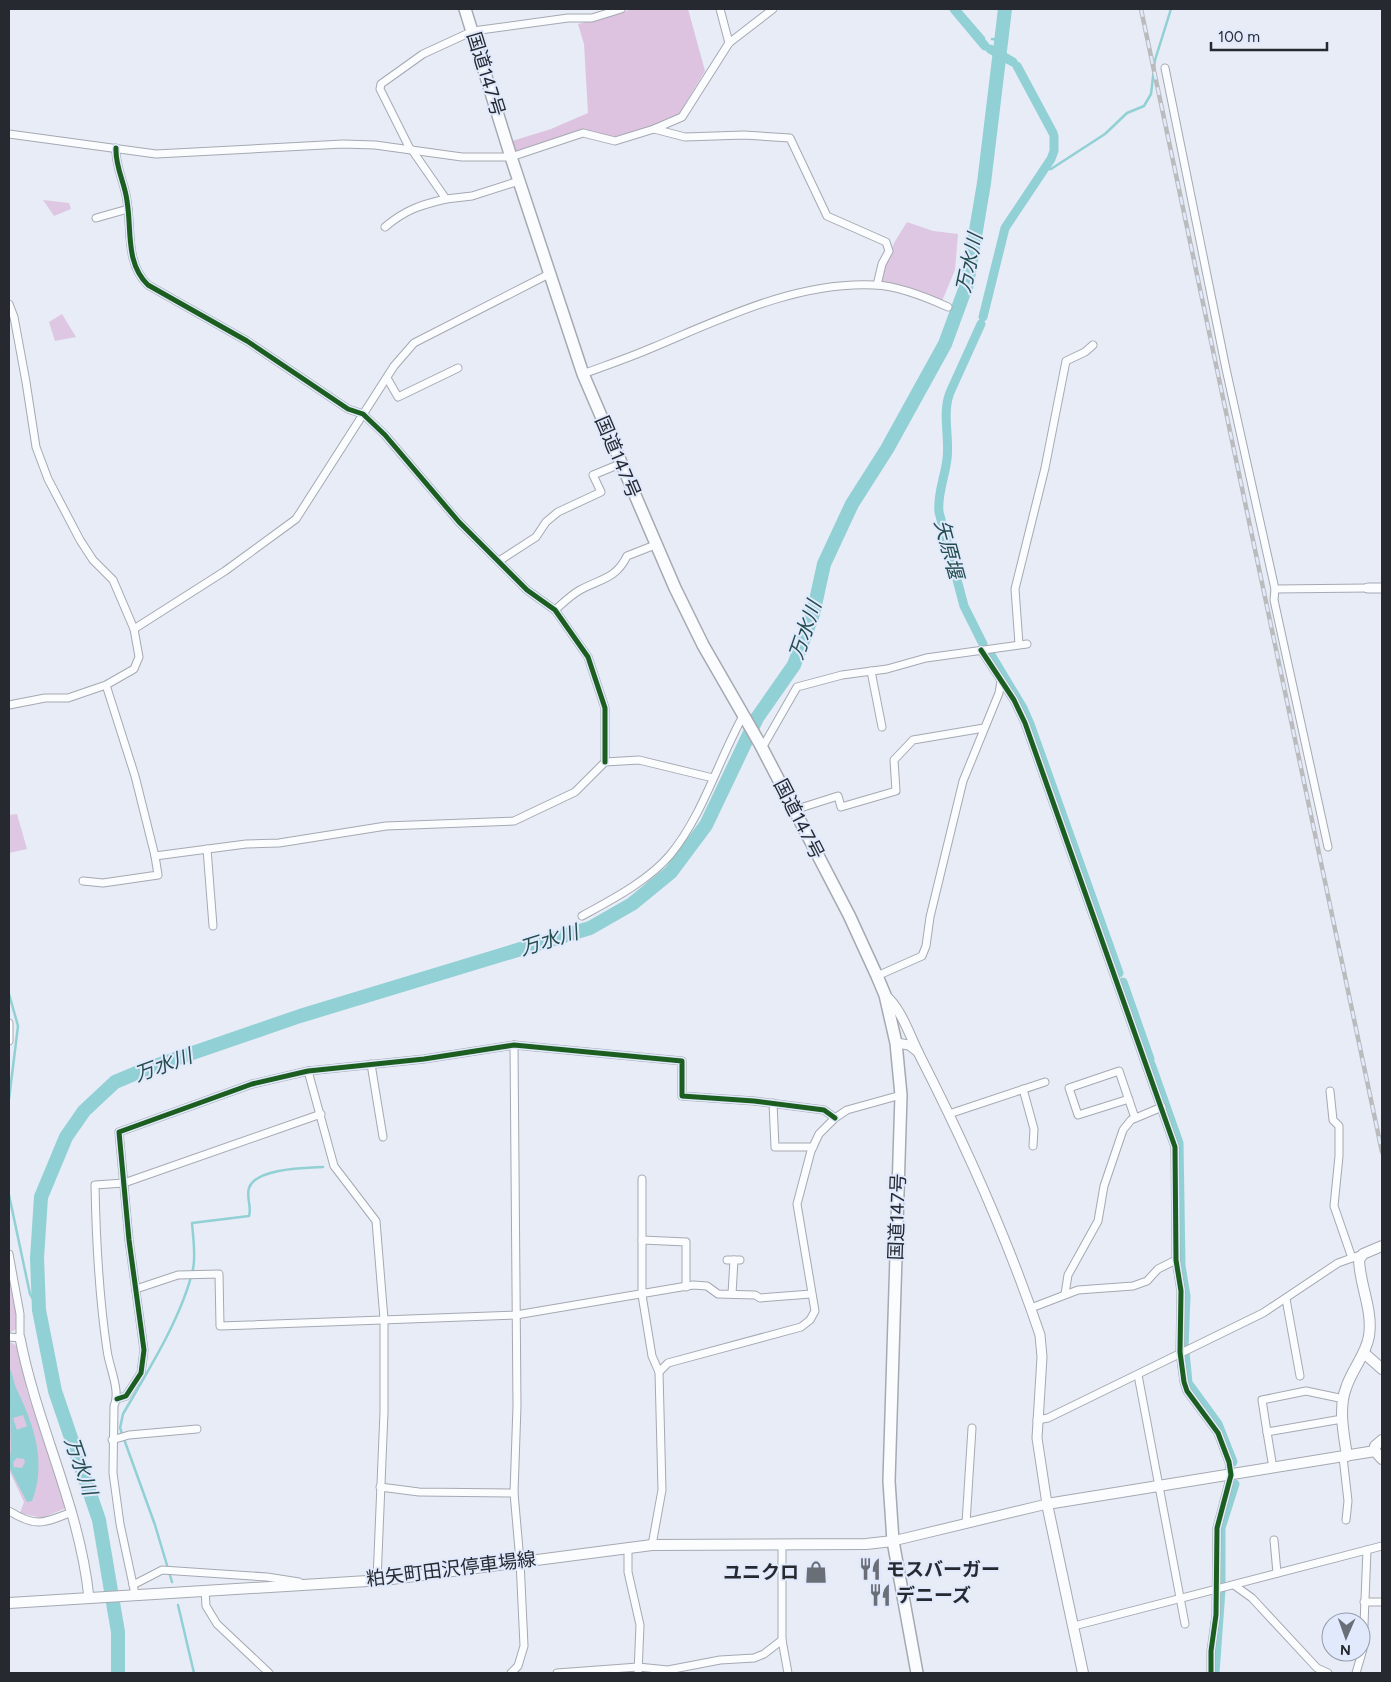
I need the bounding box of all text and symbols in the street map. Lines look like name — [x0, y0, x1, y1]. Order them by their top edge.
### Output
scale bar — [1211, 20, 1327, 52]
text: 100 m — [1218, 28, 1260, 46]
street label: 国道147号 — [462, 29, 510, 119]
water label: 万水川 — [951, 229, 987, 295]
street label: 国道147号 — [590, 413, 646, 501]
water label: 矢原堰 — [930, 517, 969, 585]
water label: 万水川 — [784, 596, 827, 662]
street label: 国道147号 — [769, 775, 829, 863]
water label: 万水川 — [517, 919, 583, 960]
water label: 万水川 — [131, 1043, 197, 1087]
street label: 国道147号 — [884, 1173, 910, 1261]
water label: 万水川 — [60, 1434, 103, 1500]
street label: 粕矢町田沢停車場線 — [365, 1547, 537, 1591]
restaurant icon: モスバーガー — [857, 1556, 883, 1582]
place label: モスバーガー — [886, 1558, 1000, 1581]
shop icon: ユニクロ — [803, 1559, 829, 1585]
place label: ユニクロ — [723, 1561, 799, 1584]
restaurant icon: デニーズ — [867, 1582, 893, 1608]
place label: デニーズ — [896, 1584, 971, 1607]
north arrow — [1321, 1612, 1371, 1662]
text: N — [1340, 1641, 1351, 1658]

